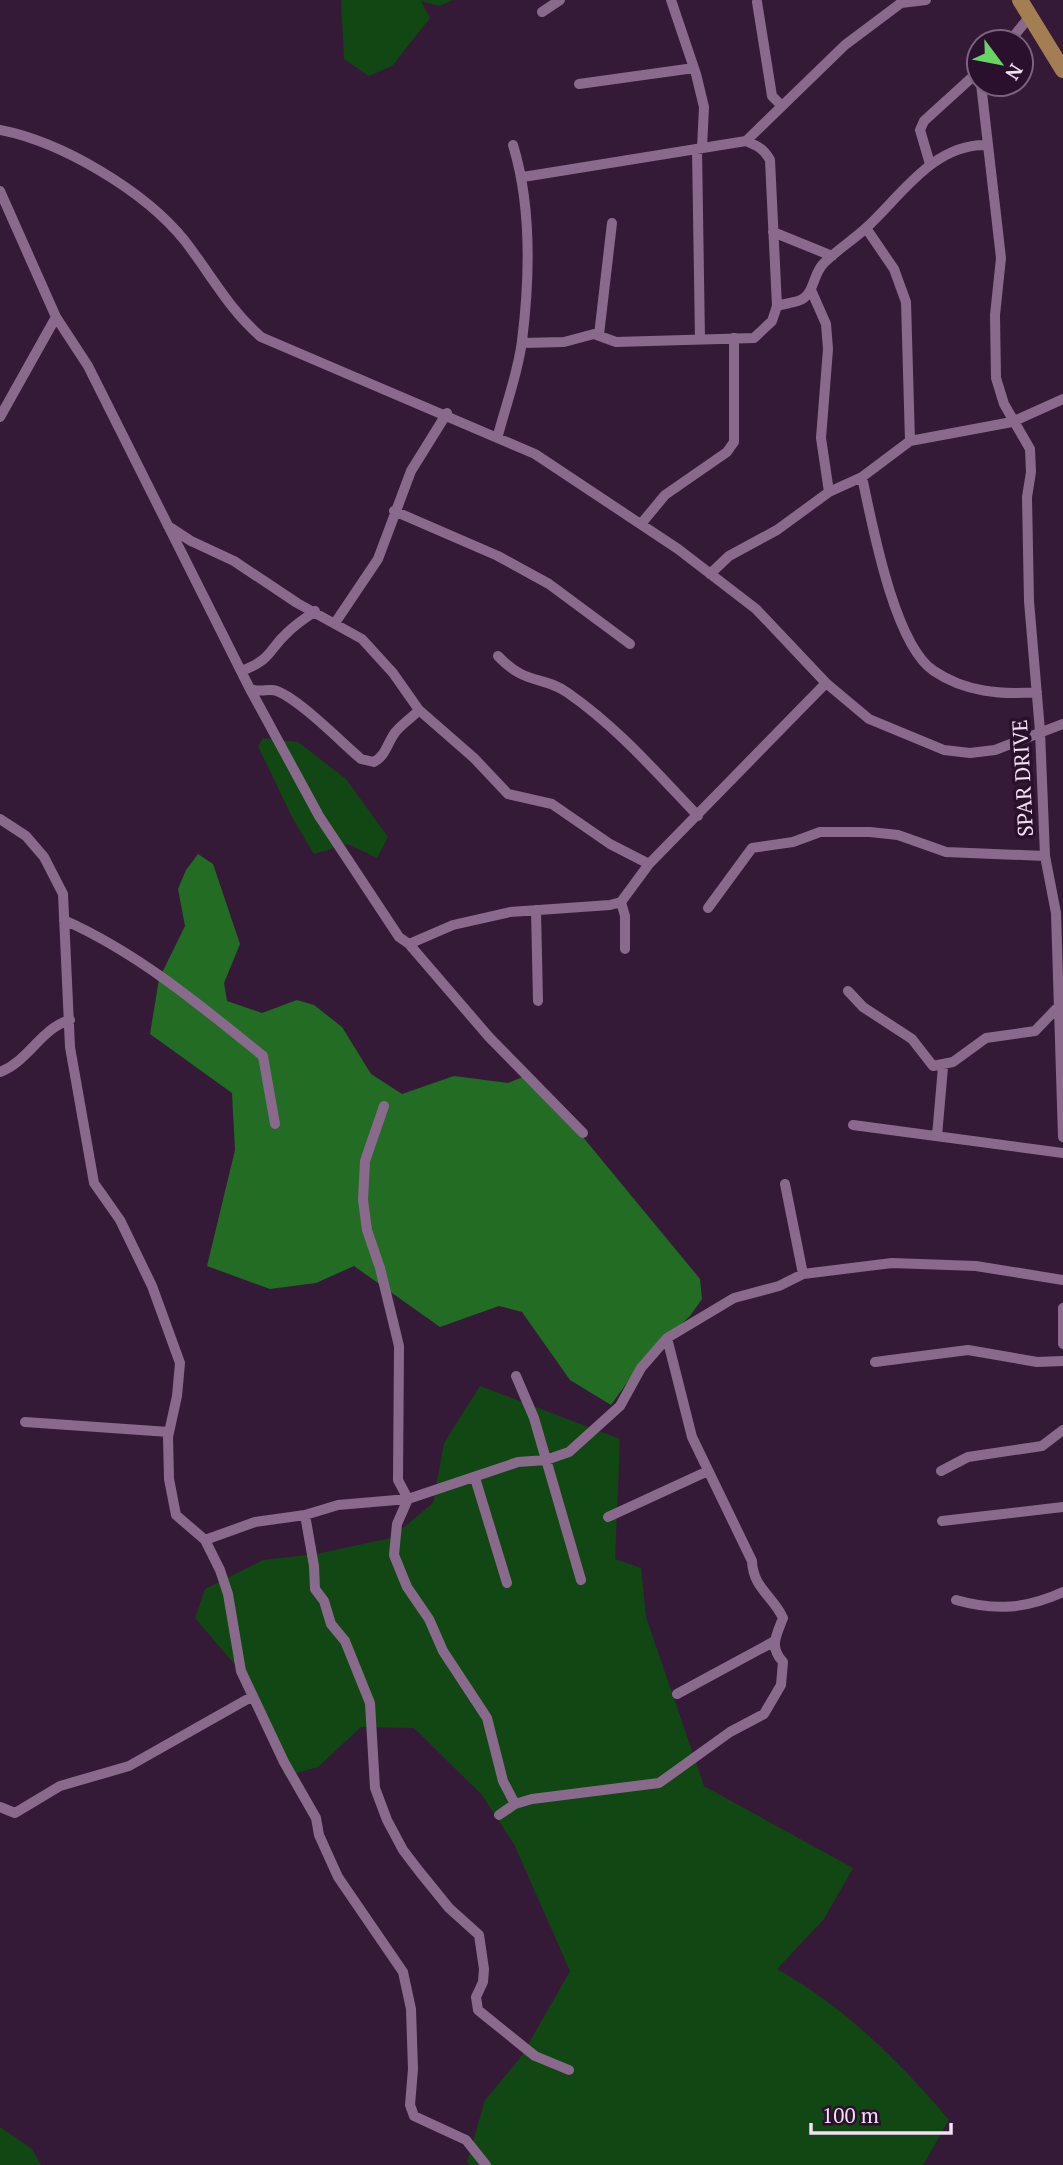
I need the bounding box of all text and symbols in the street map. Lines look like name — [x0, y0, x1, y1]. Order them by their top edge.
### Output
north arrow — [965, 28, 1035, 98]
text: N — [1000, 60, 1029, 86]
street label: SPAR DRIVE — [1005, 719, 1039, 837]
scale bar — [811, 2092, 951, 2136]
text: 100 m — [822, 2101, 879, 2129]

